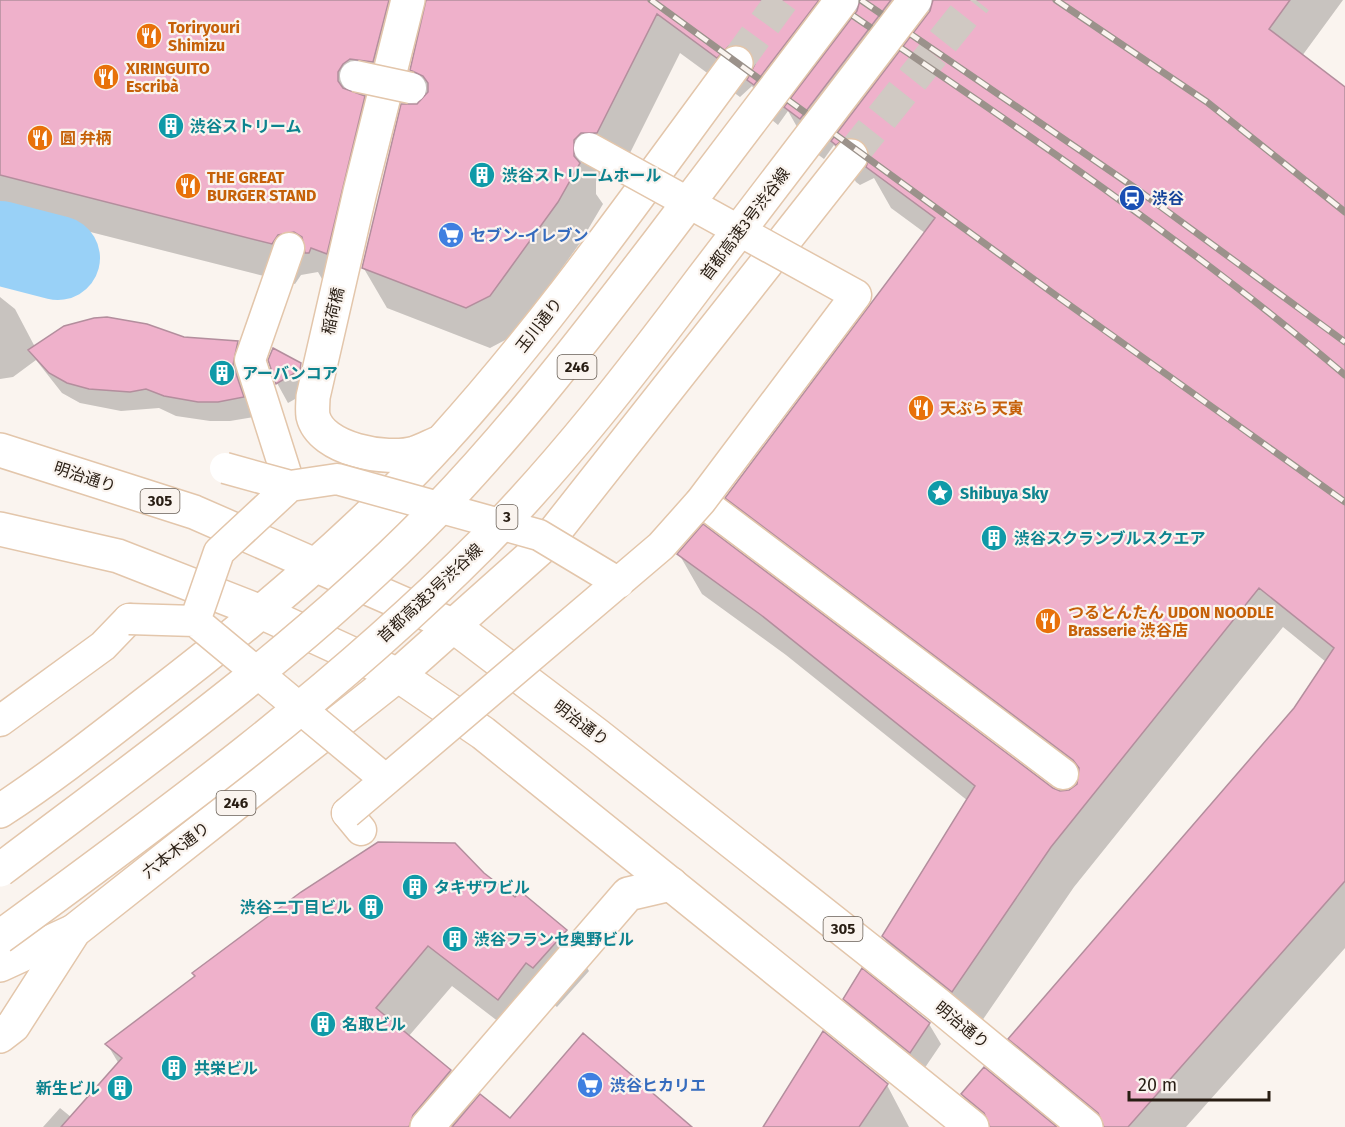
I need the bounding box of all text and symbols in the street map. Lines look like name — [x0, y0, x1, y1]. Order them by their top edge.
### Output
place label: Toriryouri Shimizu — [168, 18, 240, 55]
restaurant icon: Toriryouri Shimizu — [134, 21, 164, 51]
place label: XIRINGUITO Escribà — [125, 59, 210, 96]
restaurant icon: XIRINGUITO Escribà — [91, 62, 121, 92]
building icon: 渋谷ストリーム — [156, 111, 186, 141]
place label: 渋谷ストリーム — [190, 117, 302, 136]
restaurant icon: 圓 弁柄 — [25, 123, 55, 153]
place label: 圓 弁柄 — [60, 129, 112, 148]
building icon: 渋谷ストリームホール — [467, 160, 497, 190]
street label: 首都高速3号渋谷線 — [696, 164, 794, 284]
place label: 渋谷ストリームホール — [502, 166, 662, 185]
place label: THE GREAT BURGER STAND — [207, 168, 316, 205]
restaurant icon: THE GREAT BURGER STAND — [173, 171, 203, 201]
station icon: 渋谷 — [1117, 183, 1147, 213]
place label: 渋谷 — [1152, 189, 1184, 208]
supermarket icon: セブン-イレブン — [436, 220, 466, 250]
place label: セブン-イレブン — [470, 226, 589, 245]
street label: 稲荷橋 — [318, 285, 348, 337]
street label: 玉川通り — [512, 294, 566, 356]
road number: 246 — [558, 355, 596, 379]
building icon: アーバンコア — [207, 358, 237, 388]
place label: アーバンコア — [242, 364, 338, 383]
restaurant icon: 天ぷら 天寅 — [906, 393, 936, 423]
place label: 天ぷら 天寅 — [940, 399, 1024, 418]
street label: 明治通り — [52, 458, 118, 496]
place icon: Shibuya Sky — [925, 478, 955, 508]
place label: Shibuya Sky — [960, 484, 1049, 503]
road number: 305 — [140, 489, 180, 513]
road number: 3 — [496, 505, 518, 529]
building icon: 渋谷スクランブルスクエア — [979, 523, 1009, 553]
place label: 渋谷スクランブルスクエア — [1014, 529, 1206, 548]
street label: 首都高速3号渋谷線 — [374, 540, 486, 646]
place label: つるとんたん UDON NOODLE Brasserie 渋谷店 — [1068, 603, 1274, 640]
restaurant icon: つるとんたん UDON NOODLE Brasserie 渋谷店 — [1033, 606, 1063, 636]
street label: 明治通り — [550, 696, 612, 750]
road number: 246 — [216, 791, 256, 815]
street label: 六本木通り — [139, 818, 213, 882]
building icon: タキザワビル — [400, 872, 430, 902]
place label: タキザワビル — [434, 878, 530, 897]
building icon: 渋谷二丁目ビル — [356, 892, 386, 922]
place label: 渋谷二丁目ビル — [240, 898, 352, 917]
road number: 305 — [824, 917, 862, 941]
building icon: 渋谷フランセ奥野ビル — [440, 924, 470, 954]
place label: 渋谷フランセ奥野ビル — [474, 930, 634, 949]
street label: 明治通り — [931, 997, 993, 1053]
building icon: 名取ビル — [308, 1009, 338, 1039]
place label: 名取ビル — [342, 1015, 406, 1034]
building icon: 共栄ビル — [159, 1053, 189, 1083]
place label: 共栄ビル — [194, 1059, 258, 1078]
scale bar — [1129, 1064, 1268, 1102]
supermarket icon: 渋谷ヒカリエ — [575, 1070, 605, 1100]
building icon: 新生ビル — [105, 1073, 135, 1103]
text: 20 m — [1138, 1074, 1177, 1096]
place label: 渋谷ヒカリエ — [610, 1076, 706, 1095]
place label: 新生ビル — [36, 1079, 100, 1098]

